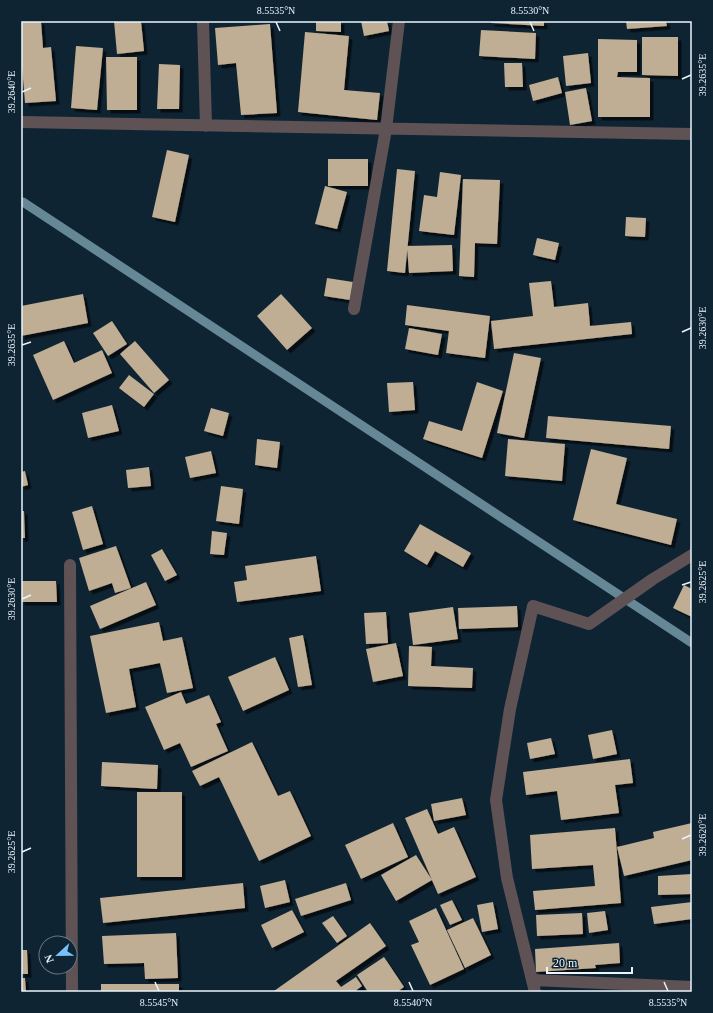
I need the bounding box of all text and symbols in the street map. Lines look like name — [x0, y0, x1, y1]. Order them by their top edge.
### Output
text: 8.5535°N — [257, 5, 295, 16]
text: 8.5530°N — [511, 5, 549, 16]
text: 39.2635°E — [697, 54, 708, 96]
text: 39.2640°E — [6, 71, 17, 113]
text: 39.2630°E — [697, 307, 708, 349]
text: 39.2635°E — [6, 324, 17, 366]
text: 39.2625°E — [697, 561, 708, 603]
text: 39.2630°E — [6, 578, 17, 620]
text: 39.2620°E — [697, 814, 708, 856]
text: 39.2625°E — [6, 831, 17, 873]
north arrow — [38, 935, 78, 975]
scale bar — [547, 949, 632, 975]
text: N — [42, 953, 56, 965]
text: 20 m — [553, 956, 578, 970]
text: 8.5545°N — [140, 997, 178, 1008]
text: 8.5540°N — [394, 997, 432, 1008]
text: 8.5535°N — [649, 997, 687, 1008]

